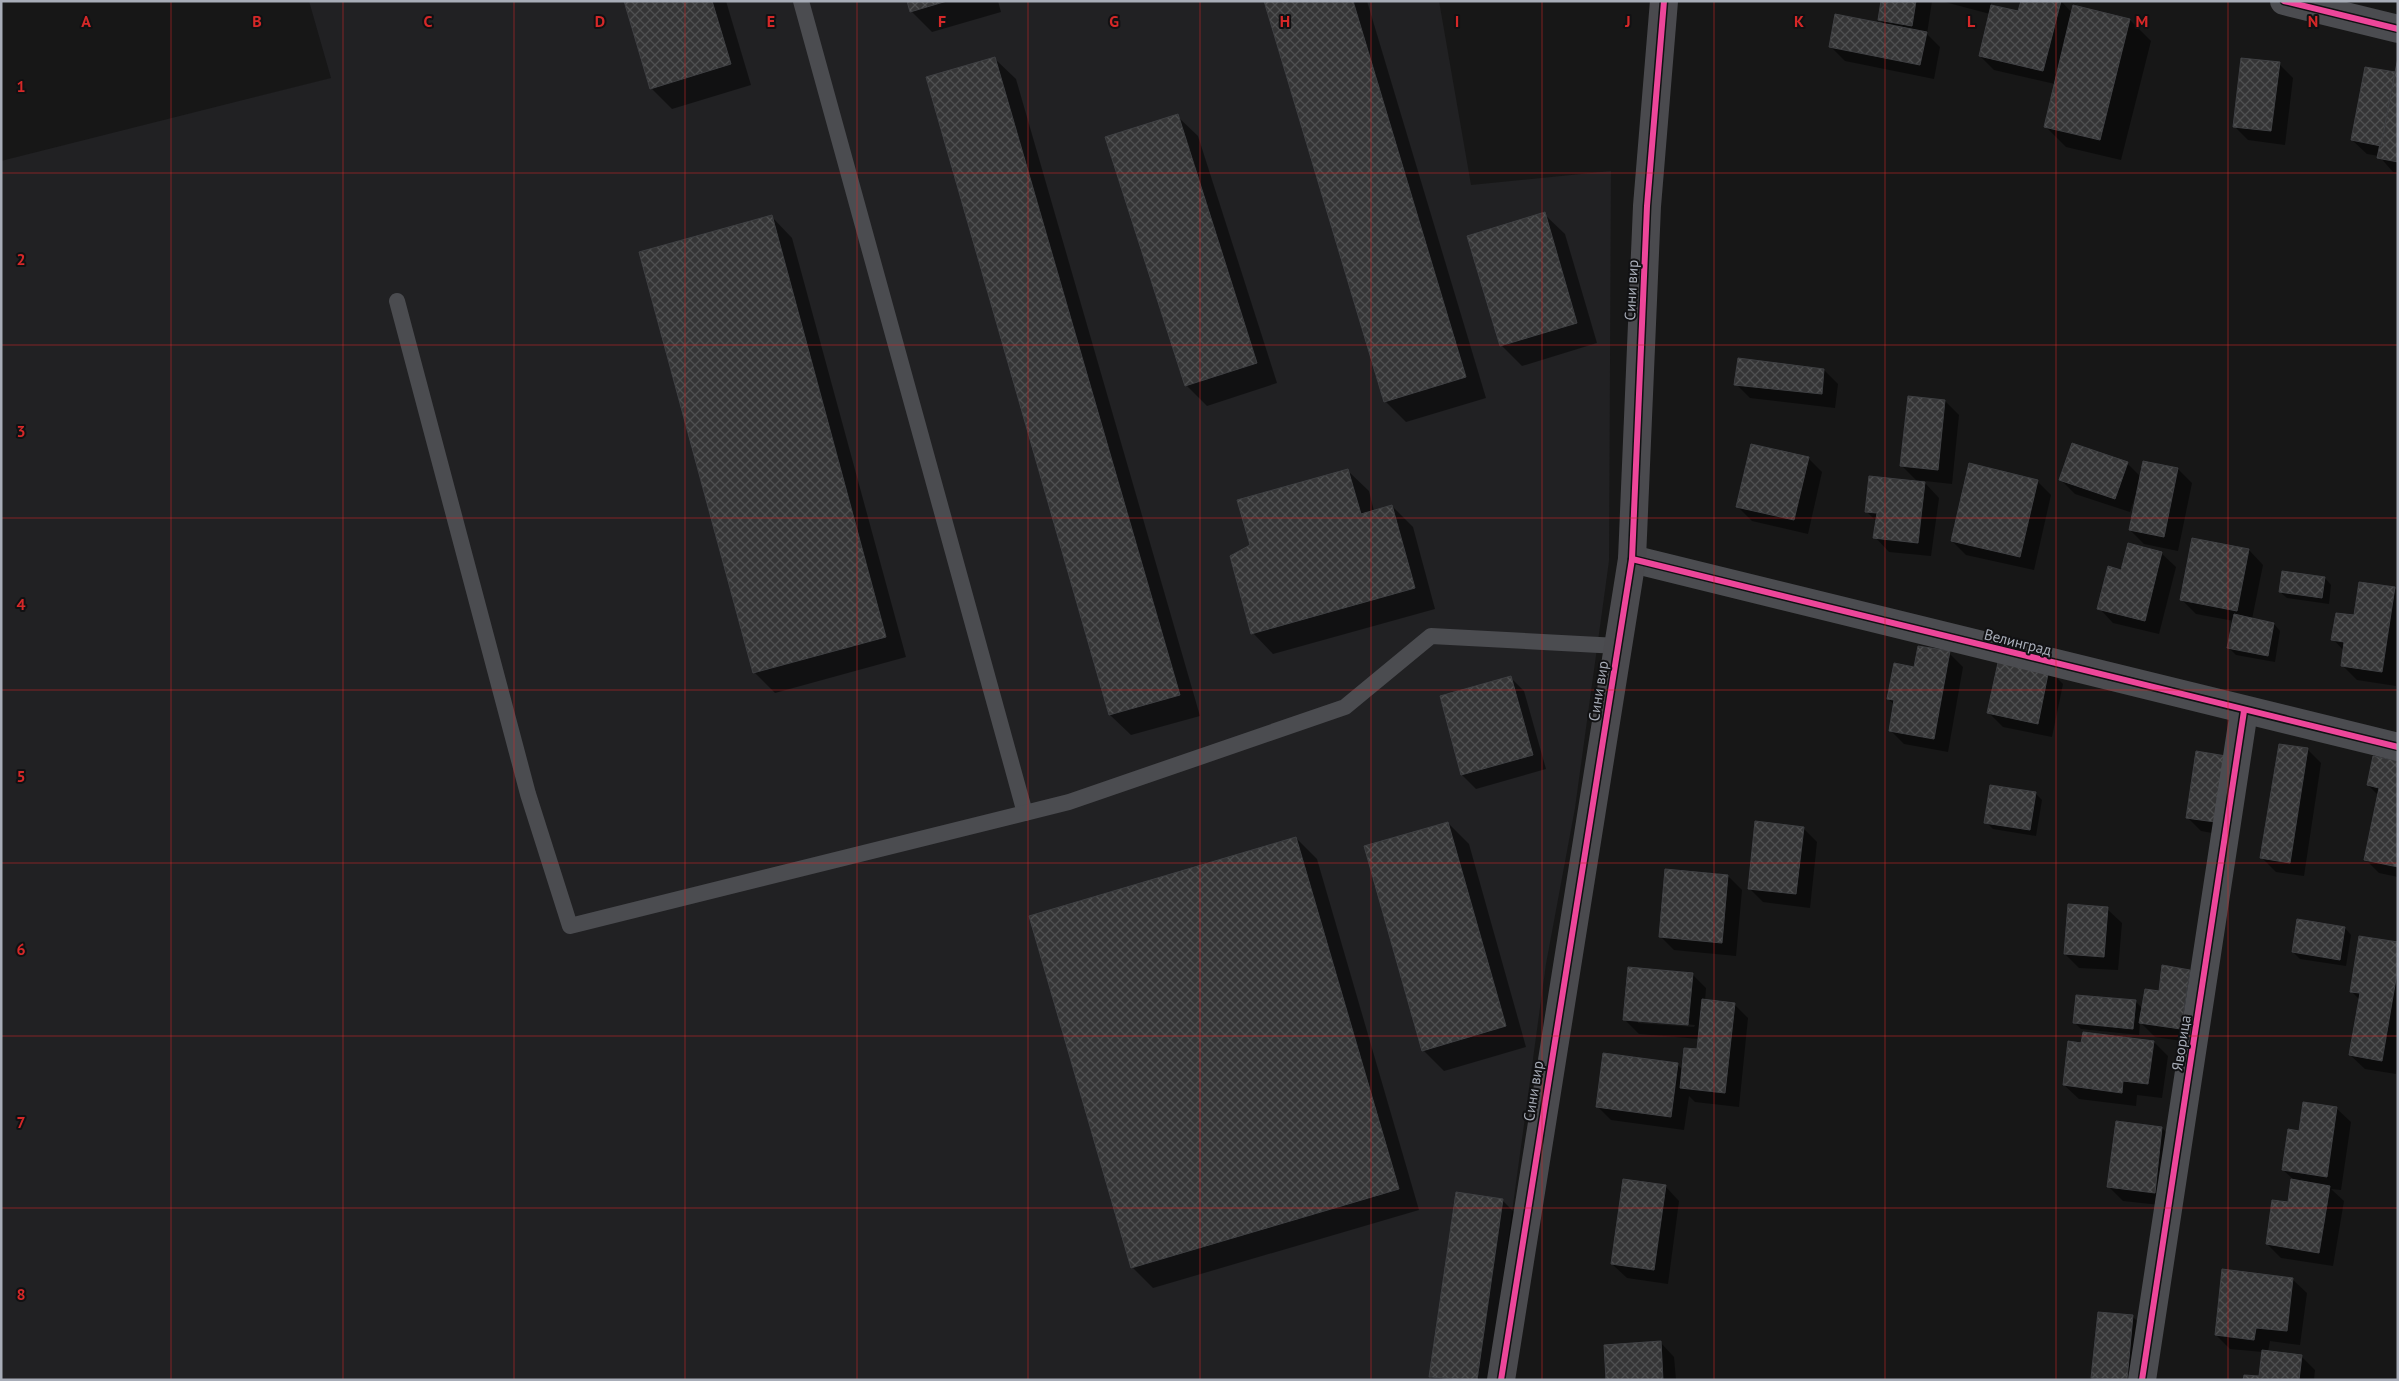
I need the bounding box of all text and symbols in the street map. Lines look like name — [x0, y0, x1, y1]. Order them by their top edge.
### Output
text: A — [81, 11, 91, 31]
text: B — [252, 11, 262, 31]
text: C — [424, 11, 433, 31]
text: D — [595, 11, 605, 31]
text: E — [767, 11, 775, 31]
text: F — [938, 11, 946, 31]
text: G — [1109, 11, 1119, 31]
text: H — [1280, 11, 1290, 31]
text: I — [1455, 11, 1459, 31]
text: J — [1624, 11, 1631, 31]
text: K — [1794, 11, 1804, 31]
text: L — [1967, 11, 1976, 31]
text: M — [2136, 11, 2148, 31]
text: N — [2308, 11, 2318, 31]
text: 1 — [16, 76, 26, 96]
text: 2 — [16, 249, 26, 269]
street label: Сини вир — [1620, 259, 1642, 321]
text: 3 — [16, 421, 26, 441]
text: 4 — [16, 594, 26, 614]
street label: Велинград — [1982, 624, 2054, 660]
street label: Сини вир — [1584, 659, 1612, 723]
text: 5 — [16, 766, 26, 786]
text: 6 — [16, 939, 26, 959]
street label: Яворица — [2167, 1014, 2195, 1072]
street label: Сини вир — [1519, 1059, 1547, 1123]
text: 7 — [16, 1112, 26, 1132]
text: 8 — [16, 1284, 26, 1304]

